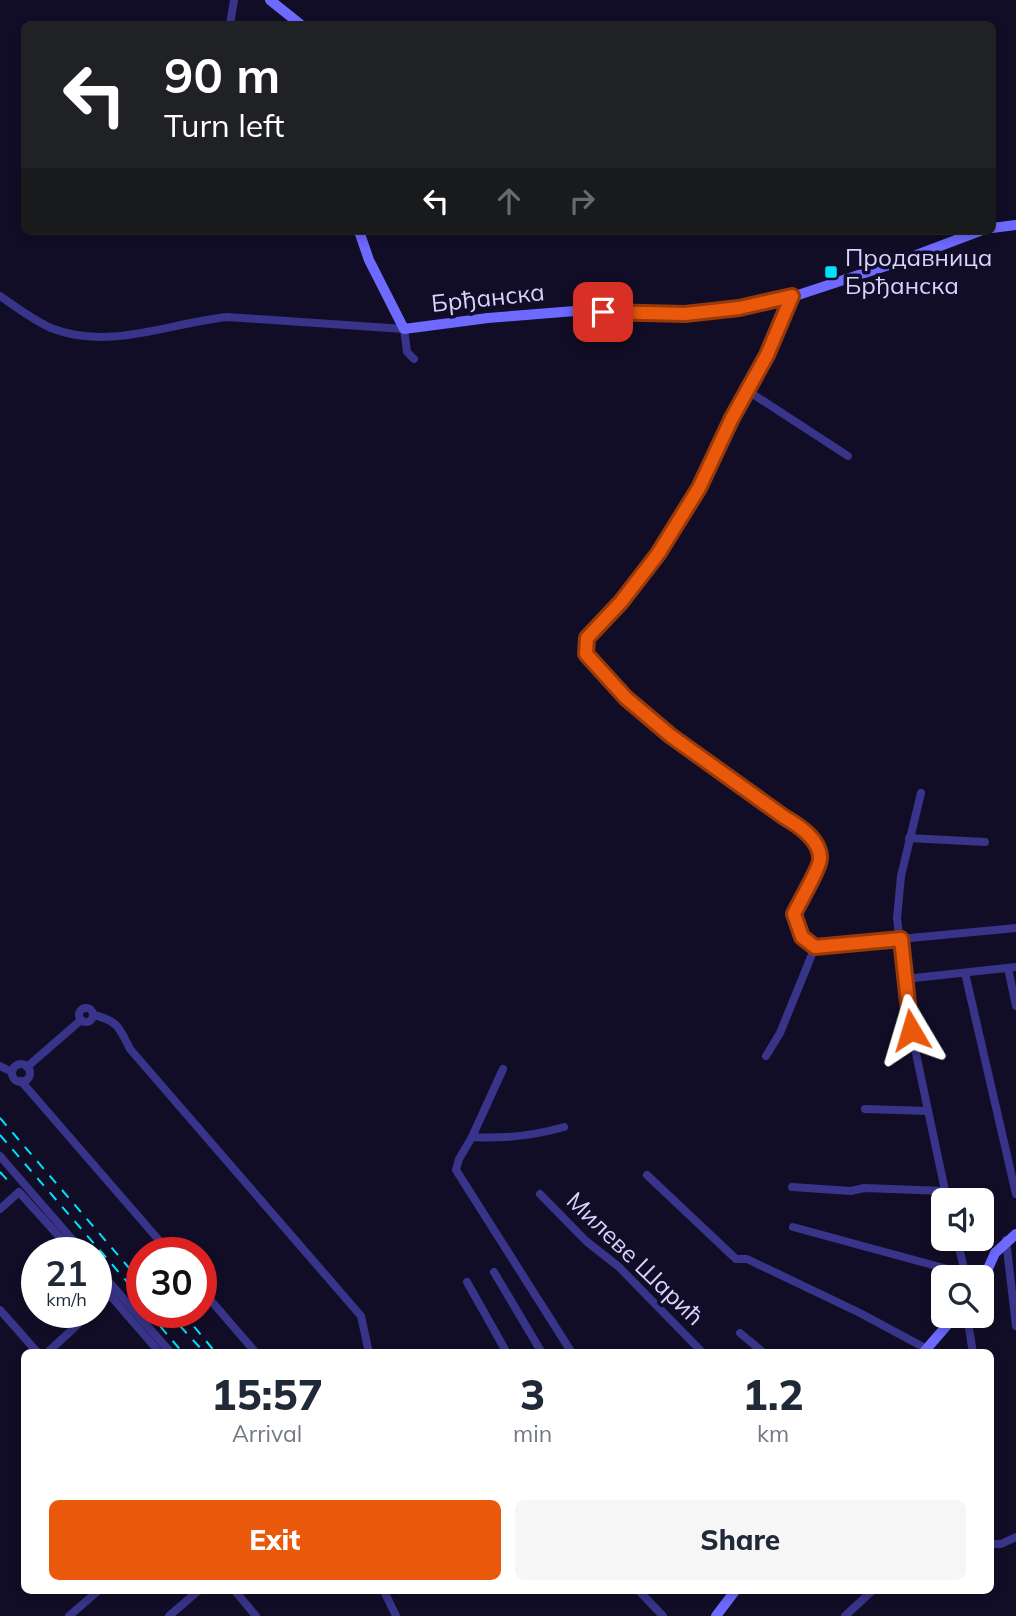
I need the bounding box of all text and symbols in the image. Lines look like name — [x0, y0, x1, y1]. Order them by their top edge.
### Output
text: 90 m — [164, 44, 280, 105]
icon: left — [49, 49, 140, 140]
text: Turn left — [164, 105, 284, 145]
icon: left — [417, 182, 455, 220]
icon: ahead — [490, 182, 528, 220]
icon: right — [563, 182, 601, 220]
place label: Продавница Брђанска — [845, 242, 993, 300]
marker: Продавница Брђанска — [823, 264, 839, 280]
street label: Брђанска — [430, 276, 546, 318]
pin — [573, 282, 633, 342]
icon: arrive — [584, 293, 622, 331]
position arrow — [874, 993, 948, 1067]
street label: Милеве Шарић — [561, 1185, 711, 1331]
map controls — [931, 1188, 994, 1328]
button: sound — [931, 1188, 994, 1251]
speed limit sign: 30 — [126, 1237, 217, 1328]
text: 21 — [45, 1251, 88, 1295]
button: search — [931, 1265, 994, 1328]
text: km/h — [46, 1288, 87, 1311]
text: 15:57 — [211, 1368, 323, 1421]
text: 3 — [520, 1368, 545, 1421]
text: 1.2 — [742, 1368, 804, 1421]
text: Arrival — [232, 1419, 302, 1448]
text: min — [513, 1419, 552, 1448]
text: km — [757, 1419, 789, 1448]
button: Exit — [49, 1500, 501, 1580]
button: Share — [515, 1500, 966, 1580]

